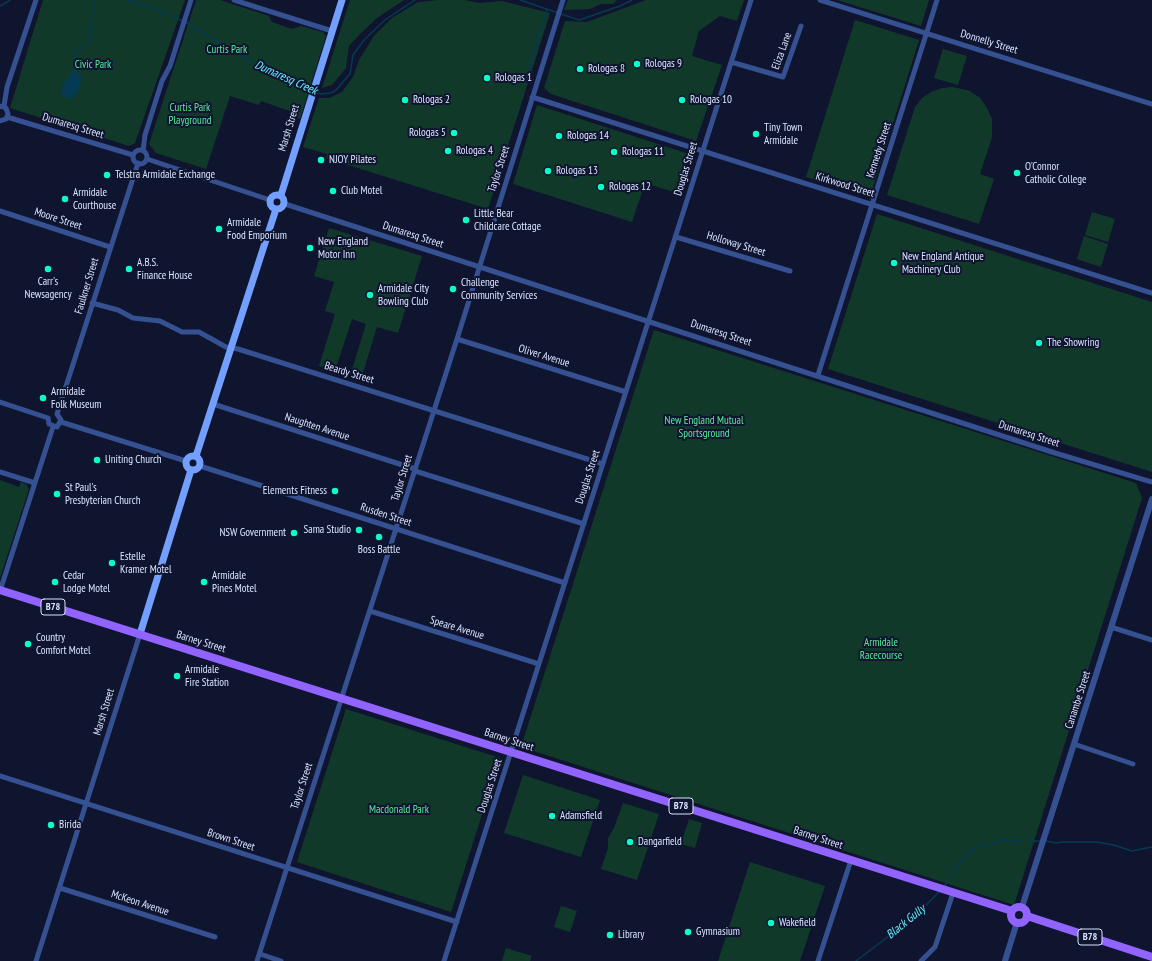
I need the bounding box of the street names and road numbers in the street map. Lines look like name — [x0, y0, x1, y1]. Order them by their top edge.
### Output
street label: Donnelly Street — [959, 27, 1019, 57]
street label: Eliza Lane — [769, 31, 795, 71]
street label: Marsh Street — [276, 103, 302, 153]
street label: Dumaresq Street — [41, 110, 105, 142]
street label: Kennedy Street — [864, 121, 894, 179]
street label: Douglas Street — [672, 140, 700, 198]
street label: Taylor Street — [485, 144, 513, 194]
street label: Kirkwood Street — [814, 170, 876, 200]
street label: Moore Street — [33, 205, 83, 233]
street label: Dumaresq Street — [381, 219, 445, 251]
street label: Holloway Street — [705, 229, 767, 259]
street label: Faulkner Street — [72, 256, 102, 316]
street label: Dumaresq Street — [689, 317, 753, 349]
street label: Oliver Avenue — [517, 342, 571, 370]
street label: Beardy Street — [323, 359, 375, 387]
street label: Naughten Avenue — [283, 410, 351, 444]
street label: Dumaresq Street — [997, 418, 1061, 450]
street label: Douglas Street — [573, 448, 603, 506]
street label: Taylor Street — [389, 453, 415, 503]
street label: Rusden Street — [359, 501, 413, 529]
road number: B78 — [41, 599, 65, 615]
street label: Speare Avenue — [428, 613, 486, 643]
street label: Barney Street — [175, 628, 227, 656]
street label: Canambe Street — [1062, 669, 1094, 731]
street label: Marsh Street — [91, 687, 117, 737]
street label: Barney Street — [483, 726, 535, 754]
street label: Douglas Street — [475, 757, 505, 815]
street label: Taylor Street — [288, 761, 316, 811]
road number: B78 — [669, 798, 693, 814]
street label: Barney Street — [792, 824, 844, 852]
street label: Brown Street — [206, 826, 256, 854]
street label: McKeon Avenue — [109, 887, 171, 919]
road number: B78 — [1078, 929, 1102, 945]

